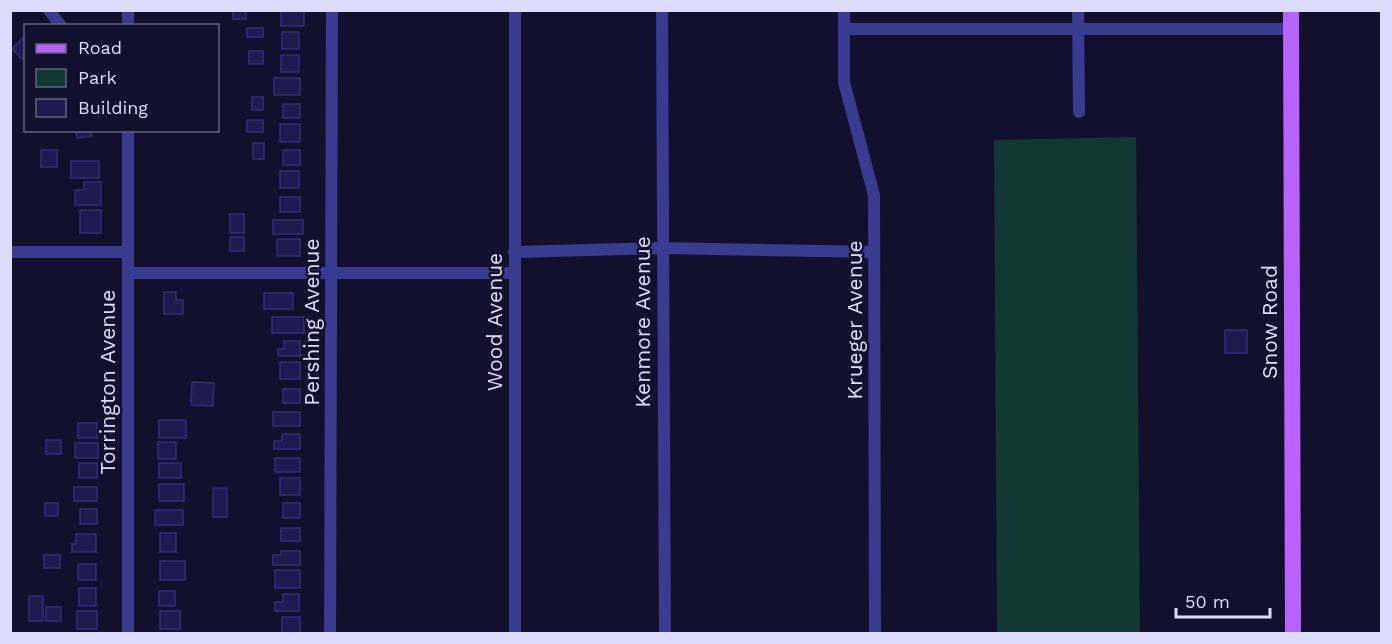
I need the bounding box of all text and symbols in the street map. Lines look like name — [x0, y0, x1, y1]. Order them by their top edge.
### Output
legend — [24, 24, 219, 132]
text: Road — [78, 37, 122, 58]
text: Park — [78, 67, 117, 88]
text: Building — [78, 97, 148, 118]
street label: Kenmore Avenue — [630, 236, 655, 408]
street label: Pershing Avenue — [299, 238, 324, 406]
street label: Krueger Avenue — [842, 240, 867, 400]
street label: Wood Avenue — [482, 253, 507, 391]
street label: Snow Road — [1257, 265, 1282, 379]
street label: Torrington Avenue — [95, 290, 120, 474]
scale bar — [1176, 581, 1270, 619]
text: 50 m — [1185, 591, 1230, 612]

